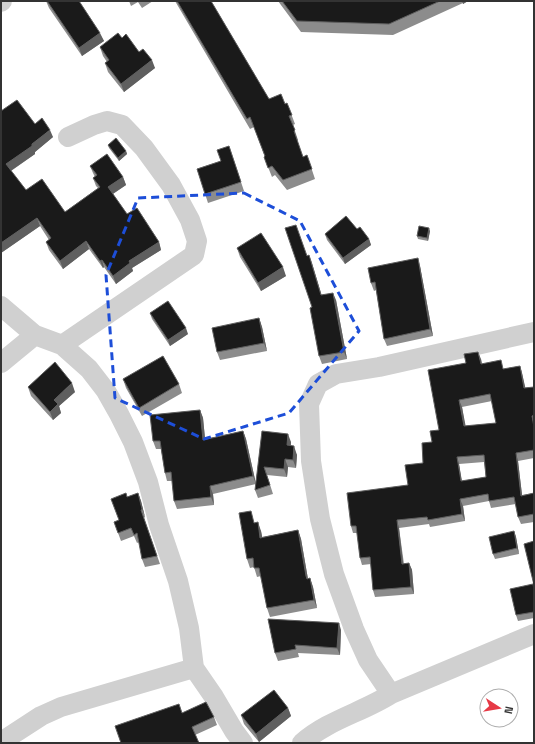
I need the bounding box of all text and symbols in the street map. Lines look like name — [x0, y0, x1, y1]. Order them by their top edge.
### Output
north arrow — [479, 688, 519, 728]
text: N — [501, 705, 516, 715]

